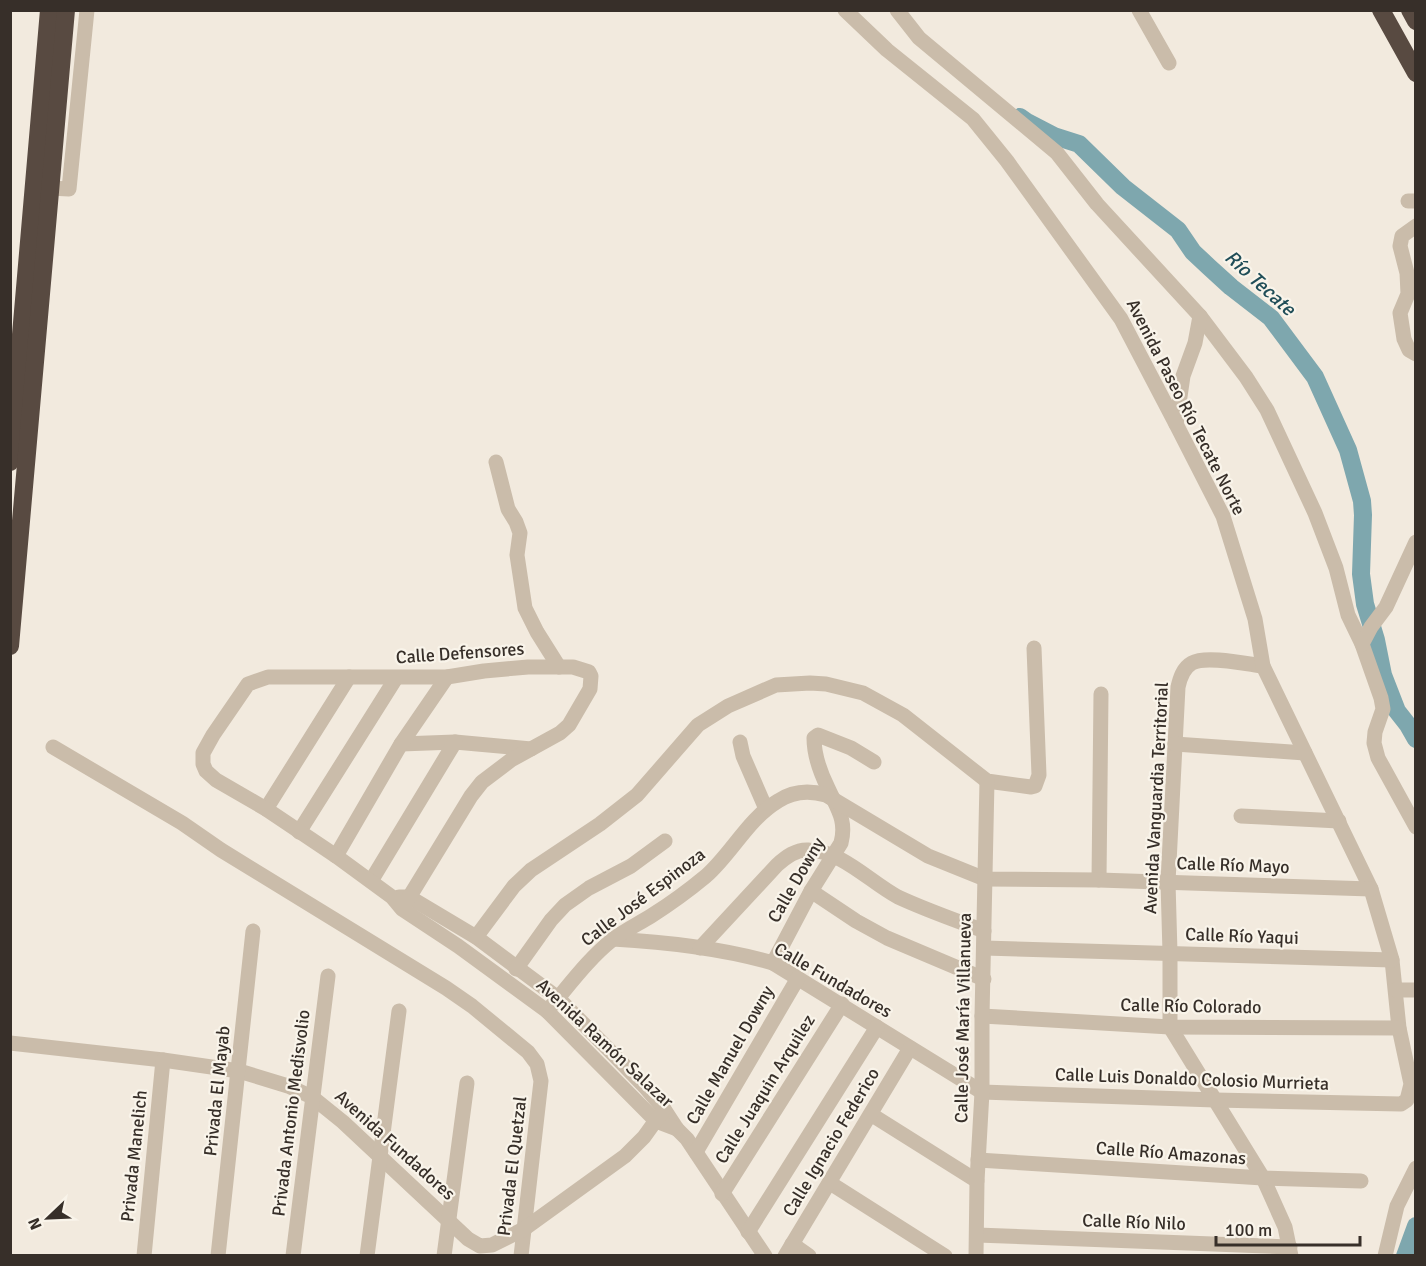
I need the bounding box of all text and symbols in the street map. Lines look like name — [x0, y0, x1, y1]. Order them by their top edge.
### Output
water label: Río Tecate — [1219, 245, 1301, 322]
street label: Avenida Paseo Río Tecate Norte — [1122, 295, 1250, 519]
street label: Calle Defensores — [395, 638, 525, 668]
street label: Avenida Vanguardia Territorial — [1139, 681, 1173, 915]
street label: Calle Downy — [763, 833, 830, 927]
street label: Calle José Espinoza — [577, 843, 709, 951]
street label: Calle Río Mayo — [1176, 852, 1290, 878]
street label: Calle José María Villanueva — [950, 913, 976, 1123]
street label: Calle Río Yaqui — [1185, 923, 1299, 949]
street label: Calle Fundadores — [770, 937, 896, 1023]
street label: Avenida Ramón Salazar — [532, 974, 678, 1113]
street label: Calle Manuel Downy — [681, 981, 779, 1128]
street label: Calle Río Colorado — [1120, 994, 1262, 1018]
street label: Privada Antonio Medisvolio — [267, 1008, 315, 1218]
street label: Calle Juaquin Arquilez — [710, 1010, 820, 1168]
street label: Privada El Mayab — [199, 1025, 235, 1157]
street label: Calle Luis Donaldo Colosio Murrieta — [1054, 1063, 1330, 1095]
street label: Calle Ignacio Federico — [778, 1064, 884, 1220]
street label: Avenida Fundadores — [330, 1085, 460, 1205]
street label: Privada Manelich — [116, 1089, 152, 1223]
street label: Privada El Quetzal — [493, 1095, 531, 1237]
street label: Calle Río Amazonas — [1095, 1137, 1247, 1169]
north arrow — [18, 1188, 78, 1248]
street label: Calle Río Nilo — [1082, 1209, 1186, 1235]
scale bar — [1216, 1209, 1360, 1247]
text: N — [24, 1214, 46, 1233]
text: 100 m — [1225, 1219, 1272, 1241]

